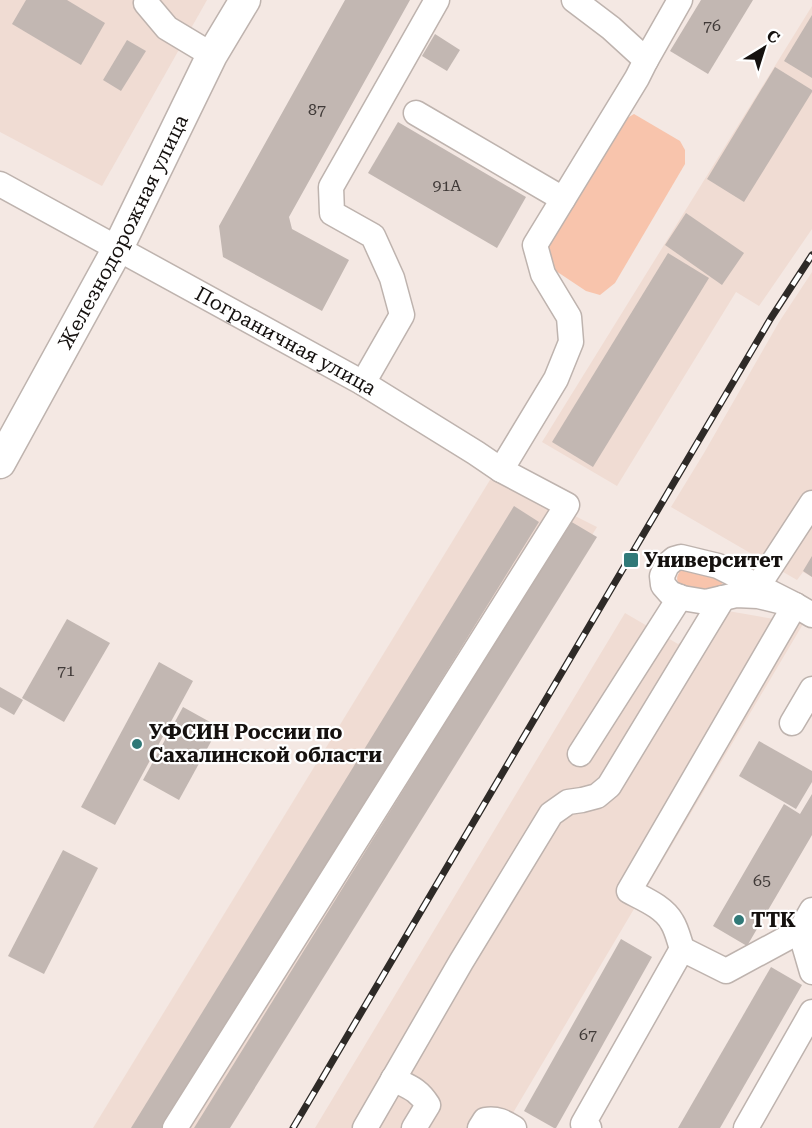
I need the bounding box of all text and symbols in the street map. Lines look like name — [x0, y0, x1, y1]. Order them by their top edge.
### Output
house number: 76 — [703, 16, 721, 35]
north arrow — [734, 18, 794, 78]
text: С — [763, 26, 783, 48]
house number: 87 — [308, 100, 326, 119]
street label: Железнодорожная улица — [53, 111, 193, 353]
house number: 91А — [432, 176, 462, 195]
street label: Пограничная улица — [191, 281, 381, 400]
place label: Университет — [644, 548, 783, 572]
marker: Университет — [622, 551, 640, 569]
house number: 71 — [57, 661, 75, 680]
place label: УФСИН России по Сахалинской области — [149, 720, 382, 767]
marker: УФСИН России по Сахалинской области — [130, 737, 144, 751]
house number: 65 — [753, 871, 771, 890]
place label: ТТК — [751, 908, 796, 932]
marker: ТТК — [732, 913, 746, 927]
house number: 67 — [579, 1025, 597, 1044]

